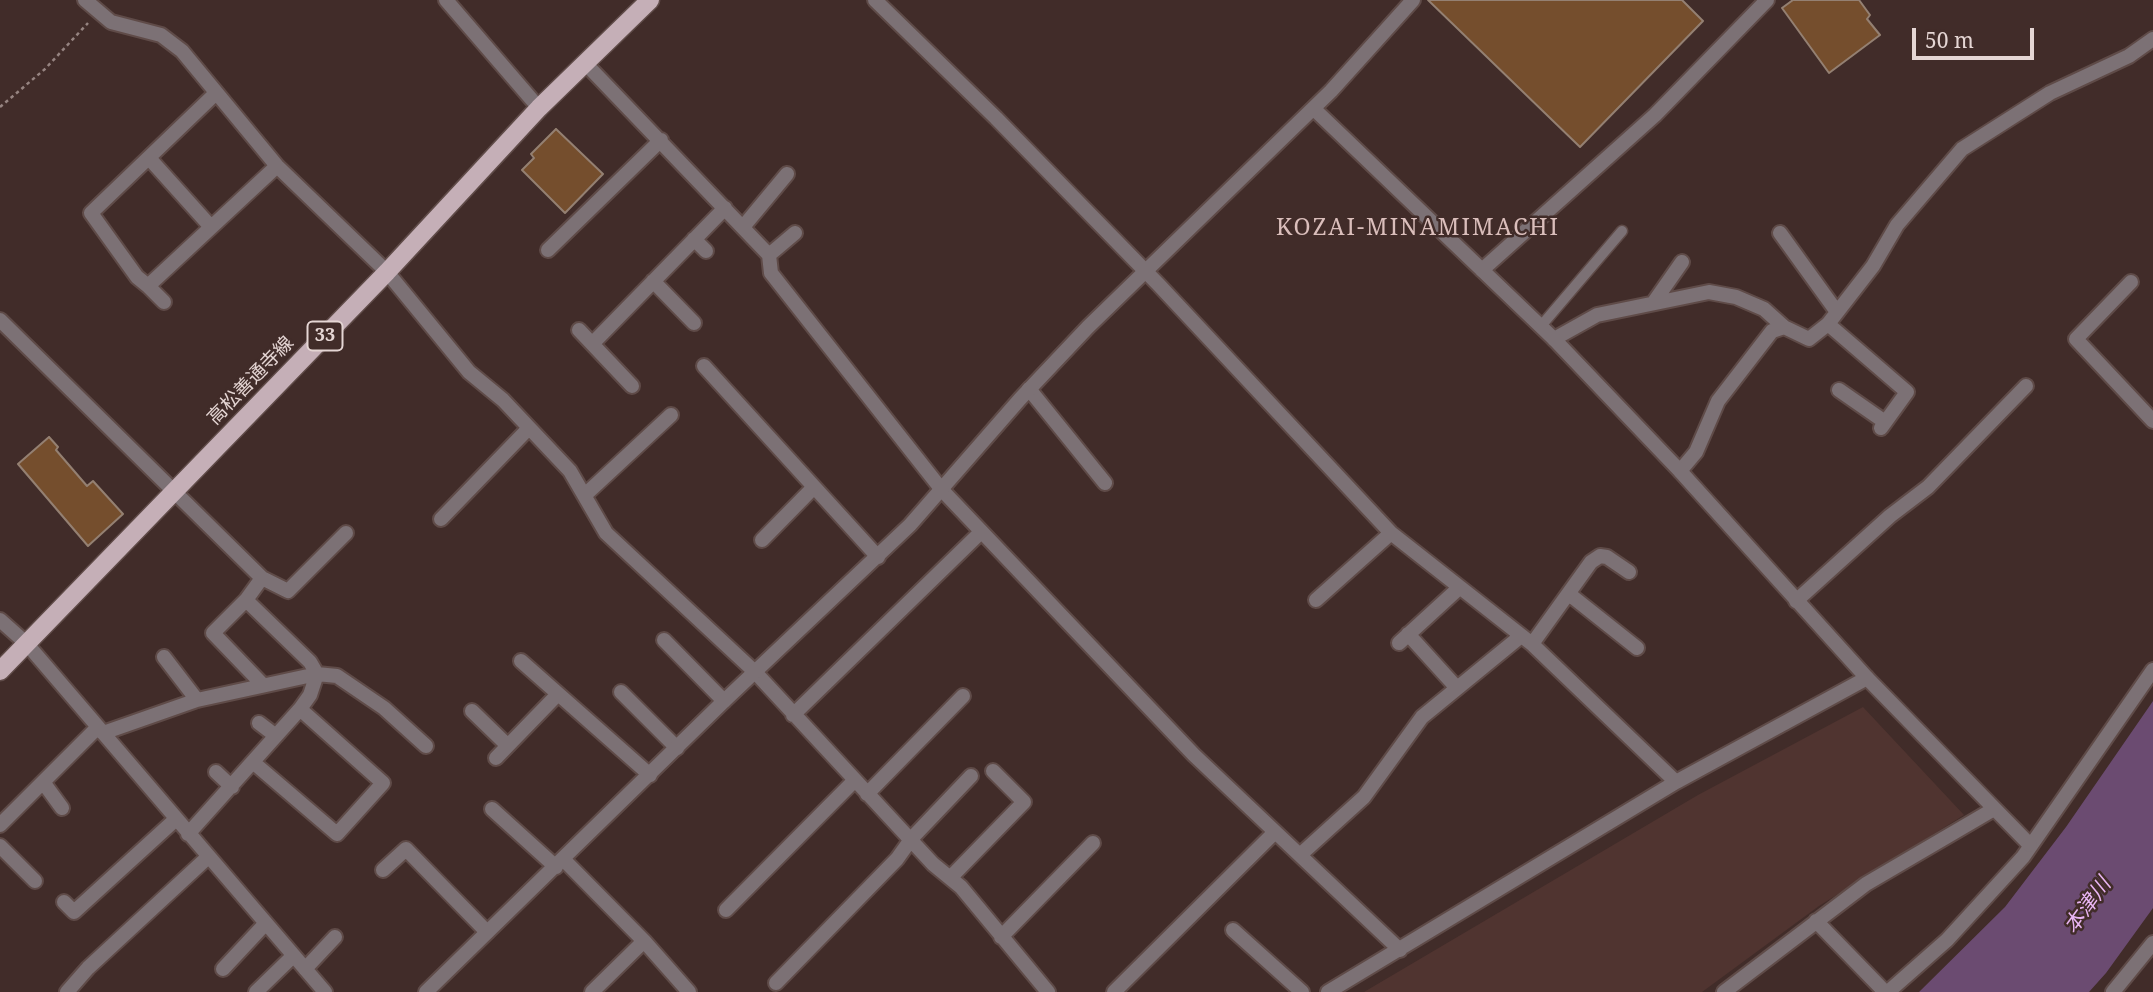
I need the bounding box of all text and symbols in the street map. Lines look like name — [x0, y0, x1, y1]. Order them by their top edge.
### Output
scale bar — [1915, 14, 2038, 58]
text: 50 m — [1925, 26, 1974, 54]
district label: KOZAI-MINAMIMACHI — [1278, 214, 1558, 242]
road number: 33 — [308, 322, 342, 350]
street label: 高松善通寺線 — [203, 332, 299, 430]
water label: 本津川 — [2059, 873, 2117, 939]

